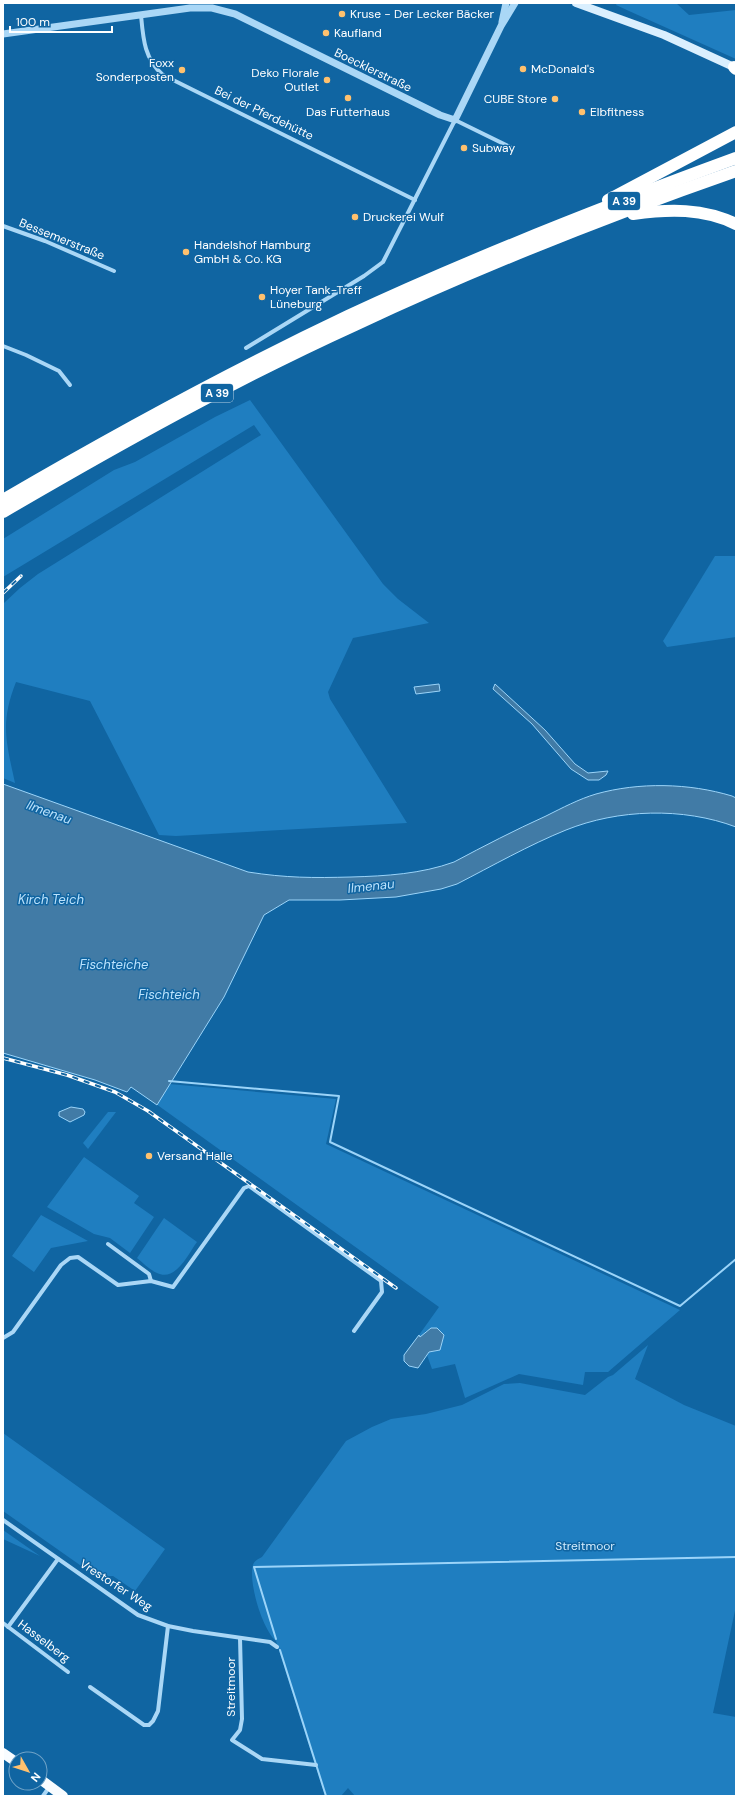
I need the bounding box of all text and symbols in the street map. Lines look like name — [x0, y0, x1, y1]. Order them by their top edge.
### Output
place label: Kruse - Der Lecker Bäcker — [350, 6, 495, 22]
scale bar — [10, 8, 112, 34]
marker: Kruse - Der Lecker Bäcker — [337, 9, 347, 19]
text: 100 m — [16, 14, 50, 30]
place label: Kaufland — [334, 25, 382, 41]
marker: Kaufland — [321, 28, 331, 38]
street label: Boecklerstraße — [332, 44, 414, 96]
place label: Foxx Sonderposten — [96, 55, 174, 85]
place label: McDonald's — [531, 61, 595, 77]
marker: McDonald's — [518, 64, 528, 74]
marker: Foxx Sonderposten — [177, 65, 187, 75]
place label: Deko Florale Outlet — [251, 65, 319, 95]
marker: Deko Florale Outlet — [322, 75, 332, 85]
street label: Bei der Pferdehütte — [212, 82, 316, 144]
place label: CUBE Store — [484, 91, 547, 107]
marker: Das Futterhaus — [343, 93, 353, 103]
marker: CUBE Store — [550, 94, 560, 104]
place label: Das Futterhaus — [306, 104, 390, 120]
place label: Elbfitness — [590, 104, 644, 120]
marker: Elbfitness — [577, 107, 587, 117]
place label: Subway — [472, 140, 515, 156]
marker: Subway — [459, 143, 469, 153]
road number: A 39 — [608, 192, 640, 210]
place label: Druckerei Wulf — [363, 209, 444, 225]
marker: Druckerei Wulf — [350, 212, 360, 222]
street label: Bessemerstraße — [17, 215, 107, 264]
place label: Handelshof Hamburg GmbH & Co. KG — [194, 237, 311, 267]
marker: Handelshof Hamburg GmbH & Co. KG — [181, 247, 191, 257]
place label: Hoyer Tank-Treff Lüneburg — [270, 282, 362, 312]
marker: Hoyer Tank-Treff Lüneburg — [257, 292, 267, 302]
road number: A 39 — [201, 384, 233, 402]
water label: Ilmenau — [24, 796, 74, 828]
water label: Ilmenau — [347, 875, 396, 897]
water label: Kirch Teich — [18, 891, 84, 908]
water label: Fischteiche — [80, 956, 148, 973]
water label: Fischteich — [138, 986, 200, 1003]
place label: Versand Halle — [157, 1148, 233, 1164]
marker: Versand Halle — [144, 1151, 154, 1161]
park label: Streitmoor — [555, 1538, 615, 1554]
street label: Vrestorfer Weg — [77, 1556, 156, 1615]
street label: Hasselberg — [15, 1616, 74, 1666]
street label: Streitmoor — [223, 1657, 239, 1717]
north arrow — [8, 1751, 48, 1791]
text: N — [28, 1770, 44, 1785]

